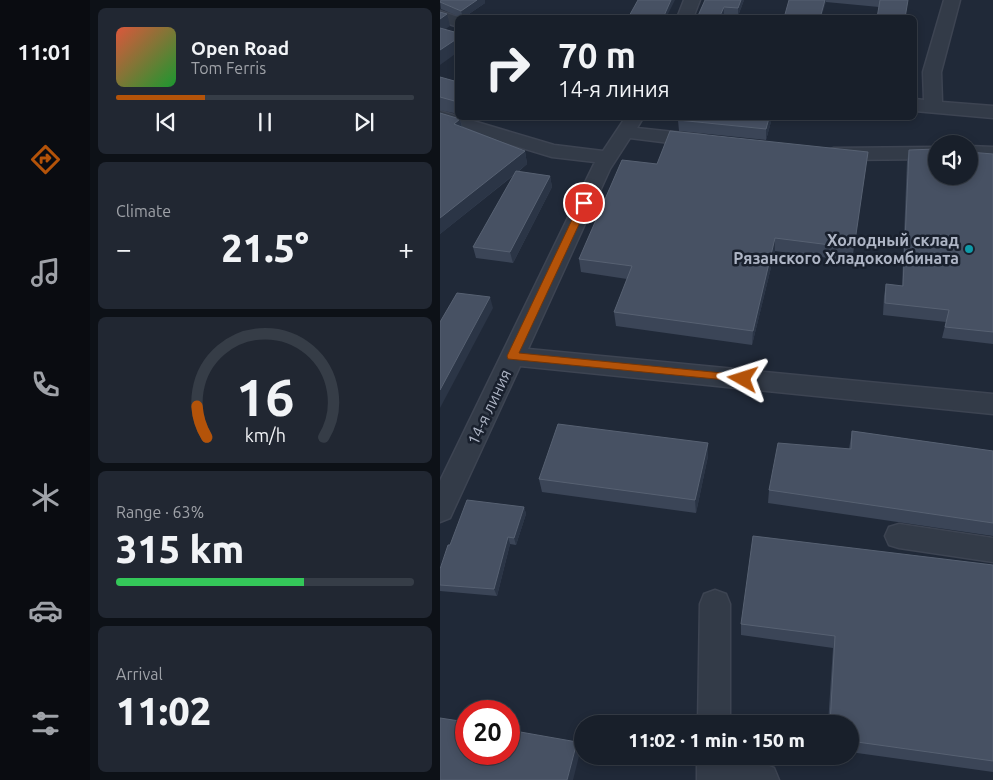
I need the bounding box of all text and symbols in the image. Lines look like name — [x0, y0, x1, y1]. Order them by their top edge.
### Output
icon: right — [475, 35, 540, 100]
text: 70 m — [558, 35, 636, 75]
text: Open Road — [191, 37, 289, 59]
text: 11:01 — [17, 39, 73, 64]
text: Tom Ferris — [191, 59, 266, 77]
text: 14-я линия — [558, 76, 670, 101]
icon: previous — [152, 108, 180, 136]
icon: pause — [251, 108, 279, 136]
icon: next — [350, 108, 378, 136]
map controls — [928, 135, 978, 185]
button: sound — [928, 135, 978, 185]
icon: directions — [28, 142, 63, 177]
pin — [563, 182, 605, 224]
icon: arrive — [570, 189, 598, 217]
text: Climate — [116, 202, 171, 220]
text: 21.5° — [221, 227, 309, 269]
place label: Холодный склад Рязанского Хладокомбината — [733, 231, 960, 267]
text: − — [116, 233, 132, 264]
text: + — [398, 233, 414, 264]
marker: Холодный склад Рязанского Хладокомбината — [963, 243, 975, 255]
icon: music — [28, 255, 63, 290]
position arrow — [716, 352, 768, 404]
street label: 14-я линия — [464, 366, 514, 448]
icon: phone — [28, 367, 63, 402]
text: 16 — [236, 368, 294, 426]
text: km/h — [244, 425, 286, 445]
icon: climate — [28, 480, 63, 515]
text: Range · 63% — [116, 503, 204, 521]
text: 315 km — [116, 528, 244, 570]
icon: car — [28, 593, 63, 628]
text: Arrival — [116, 665, 163, 683]
text: 11:02 — [116, 690, 211, 732]
speed limit sign: 20 — [455, 700, 520, 765]
icon: filters — [28, 706, 63, 741]
text: 11:02 · 1 min · 150 m — [628, 729, 805, 751]

